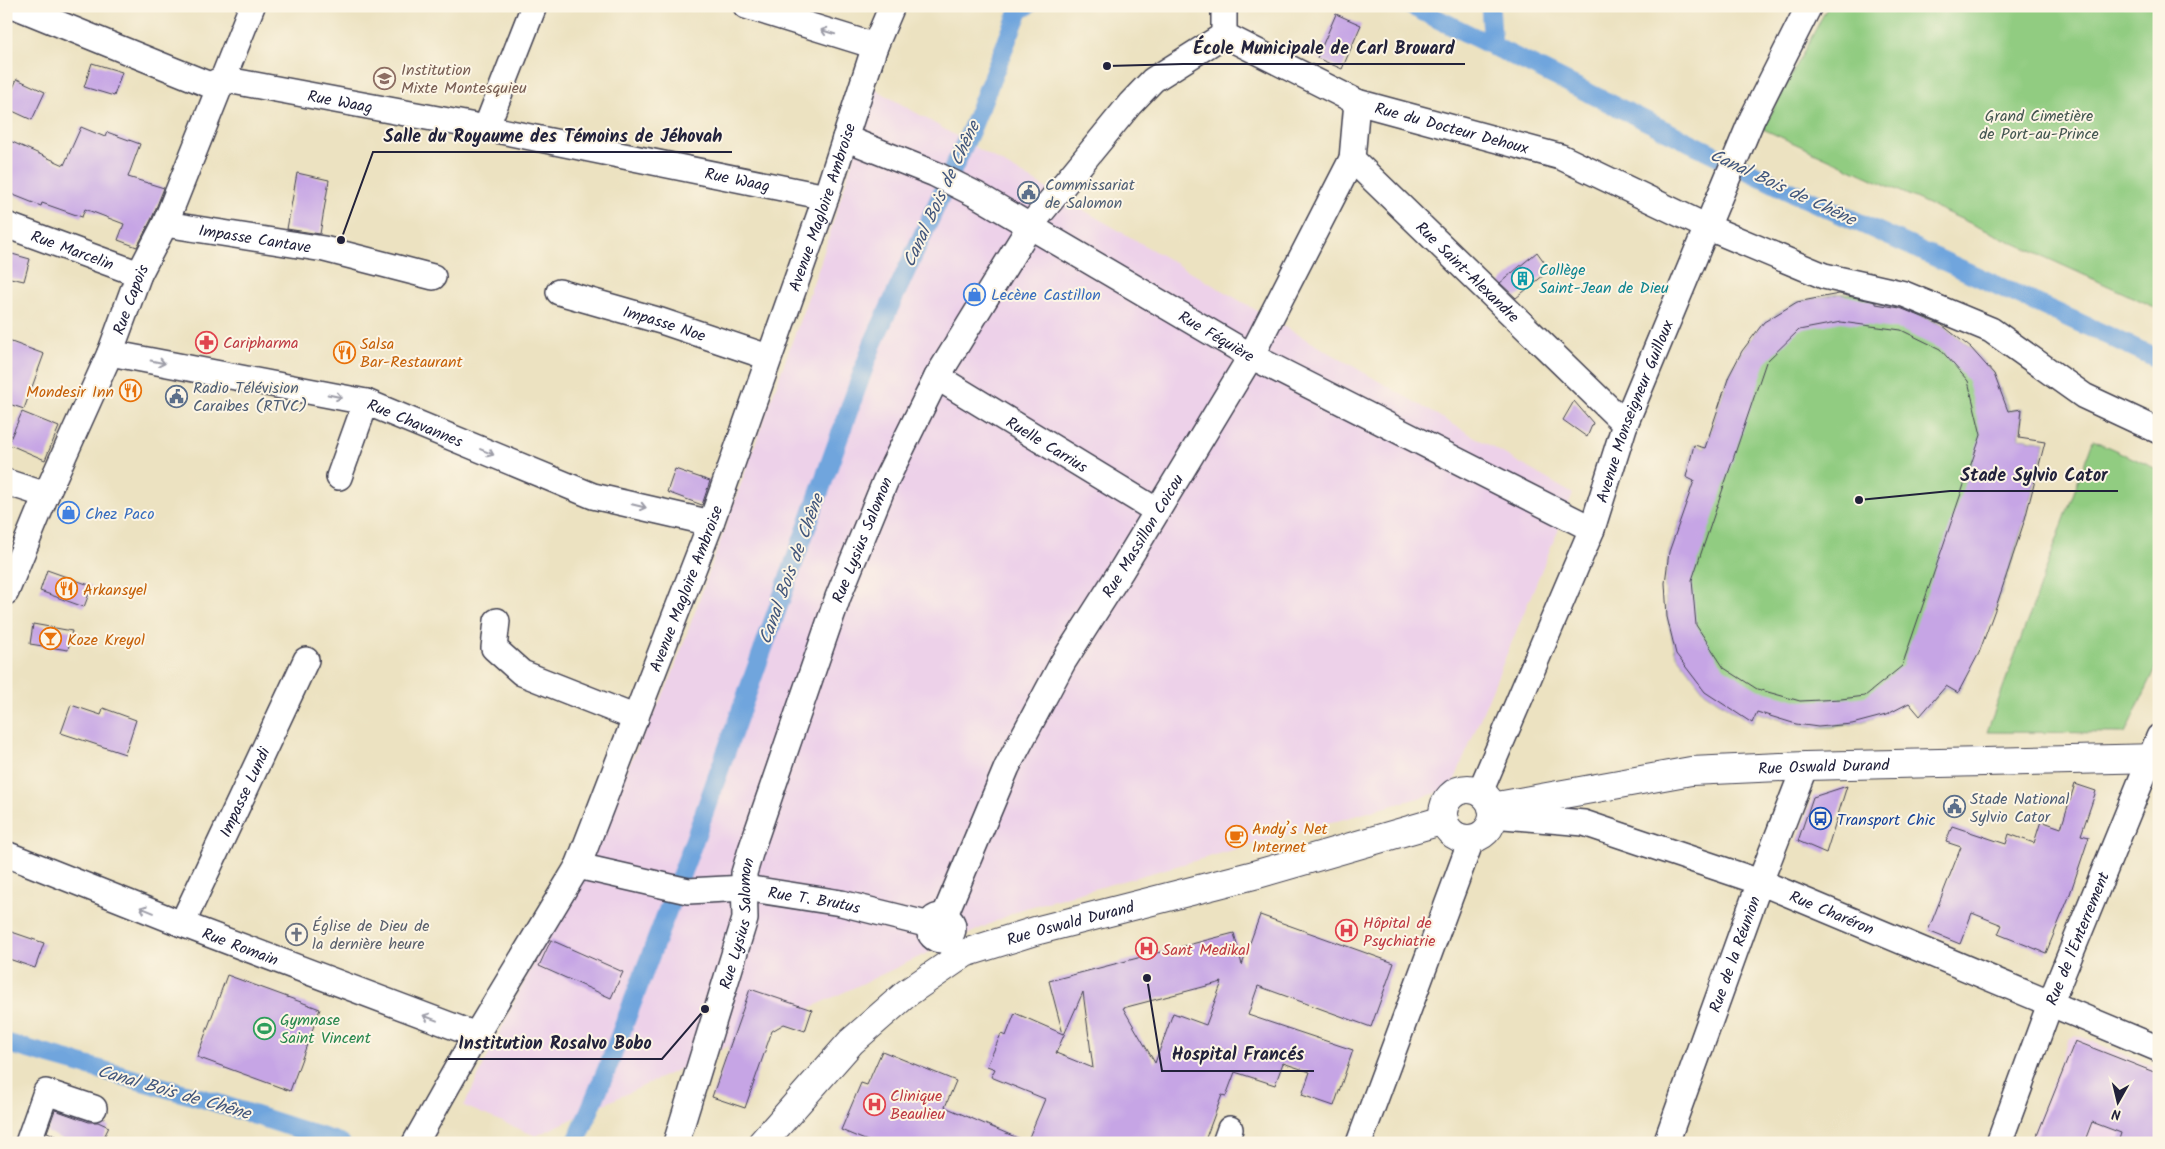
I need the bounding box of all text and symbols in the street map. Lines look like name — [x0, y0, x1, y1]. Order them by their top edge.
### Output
one-way arrow — [820, 26, 836, 36]
callout: École Municipale de Carl Brouard — [1183, 31, 1465, 64]
text: École Municipale de Carl Brouard — [1193, 35, 1455, 64]
place label: Institution Mixte Montesquieu — [401, 58, 527, 101]
school or university icon: Institution Mixte Montesquieu — [373, 66, 397, 90]
street label: Rue Waag — [305, 84, 375, 121]
street label: Rue du Docteur Dehoux — [1372, 96, 1532, 162]
park label: Grand Cimetière de Port-au-Prince — [1979, 104, 2099, 147]
water label: Canal Bois de Chêne — [896, 115, 990, 272]
callout: Salle du Royaume des Témoins de Jéhovah — [373, 119, 732, 152]
street label: Avenue Magloire Ambroise — [783, 120, 863, 295]
text: Salle du Royaume des Témoins de Jéhovah — [384, 123, 722, 152]
water label: Canal Bois de Chêne — [1705, 142, 1862, 236]
street label: Rue Waag — [703, 162, 772, 199]
place label: Commissariat de Salomon — [1045, 173, 1136, 216]
public building icon: Commissariat de Salomon — [1017, 181, 1041, 205]
street label: Rue Saint-Alexandre — [1409, 216, 1525, 329]
street label: Impasse Cantave — [197, 218, 313, 261]
street label: Rue Marcelin — [27, 224, 117, 278]
place label: Collège Saint-Jean de Dieu — [1539, 258, 1669, 301]
street label: Rue Capois — [107, 260, 156, 338]
building icon: Collège Saint-Jean de Dieu — [1511, 266, 1535, 290]
shop icon: Lecène Castillon — [963, 282, 987, 306]
place label: Lecène Castillon — [991, 283, 1101, 308]
street label: Impasse Noe — [620, 300, 709, 349]
street label: Rue Féquière — [1173, 305, 1259, 369]
street label: Avenue Monseigneur Guilloux — [1590, 315, 1681, 506]
pharmacy icon: Caripharma — [195, 330, 219, 354]
place label: Caripharma — [223, 331, 298, 356]
place label: Salsa Bar-Restaurant — [360, 332, 463, 375]
restaurant icon: Salsa Bar-Restaurant — [332, 340, 356, 364]
one-way arrow — [150, 358, 166, 367]
place label: Radio Télévision Caraibes (RTVC) — [193, 376, 307, 419]
restaurant icon: Mondesir Inn — [118, 379, 142, 403]
place label: Mondesir Inn — [26, 380, 114, 405]
public building icon: Radio Télévision Caraibes (RTVC) — [165, 384, 189, 408]
one-way arrow — [326, 392, 342, 401]
street label: Rue Chavannes — [363, 393, 467, 455]
street label: Ruelle Carrius — [1001, 411, 1092, 480]
one-way arrow — [479, 448, 494, 457]
callout: Stade Sylvio Cator — [1950, 458, 2118, 491]
text: Stade Sylvio Cator — [1960, 462, 2109, 491]
street label: Rue Massillon Coicou — [1096, 469, 1191, 603]
street label: Rue Lysius Salomon — [826, 473, 900, 606]
water label: Canal Bois de Chêne — [752, 489, 834, 649]
shop icon: Chez Paco — [57, 501, 81, 525]
place label: Chez Paco — [85, 502, 154, 527]
one-way arrow — [631, 502, 647, 511]
street label: Avenue Magloire Ambroise — [643, 502, 730, 676]
restaurant icon: Arkansyel — [55, 577, 79, 601]
place label: Arkansyel — [83, 578, 147, 603]
bar icon: Koze Kreyol — [39, 627, 63, 651]
place label: Koze Kreyol — [67, 628, 145, 653]
street label: Impasse Lundi — [214, 742, 278, 842]
street label: Rue Oswald Durand — [1758, 753, 1891, 782]
place label: Stade National Sylvio Cator — [1970, 787, 2069, 830]
public building icon: Stade National Sylvio Cator — [1942, 795, 1966, 819]
bus stop icon: Transport Chic — [1809, 807, 1833, 831]
place label: Transport Chic — [1837, 808, 1936, 833]
place label: Andy’s Net Internet — [1252, 817, 1329, 860]
cafe icon: Andy’s Net Internet — [1224, 825, 1248, 849]
street label: Rue Lysius Salomon — [713, 855, 762, 992]
street label: Rue de l'Enterrement — [2040, 868, 2117, 1010]
street label: Rue T. Brutus — [766, 881, 863, 921]
street label: Rue Charéron — [1785, 885, 1878, 942]
street label: Rue de la Réunion — [1703, 893, 1768, 1016]
street label: Rue Oswald Durand — [1004, 895, 1138, 953]
one-way arrow — [140, 905, 155, 914]
place label: Hôpital de Psychiatrie — [1363, 911, 1436, 954]
place label: Église de Dieu de la dernière heure — [312, 914, 429, 957]
hospital icon: Hôpital de Psychiatrie — [1335, 919, 1359, 943]
street label: Rue Romain — [198, 922, 282, 973]
church icon: Église de Dieu de la dernière heure — [284, 922, 308, 946]
hospital icon: Sant Medikal — [1134, 937, 1158, 961]
place label: Sant Medikal — [1162, 938, 1250, 963]
place label: Gymnase Saint Vincent — [280, 1008, 372, 1051]
one-way arrow — [423, 1013, 438, 1022]
sports icon: Gymnase Saint Vincent — [252, 1016, 276, 1040]
callout: Institution Rosalvo Bobo — [448, 1026, 662, 1059]
text: Institution Rosalvo Bobo — [458, 1030, 652, 1059]
callout: Hospital Francés — [1162, 1038, 1314, 1071]
text: Hospital Francés — [1172, 1041, 1305, 1070]
water label: Canal Bois de Chêne — [94, 1058, 255, 1130]
north arrow — [2092, 1076, 2142, 1126]
place label: Clinique Beaulieu — [890, 1084, 946, 1127]
hospital icon: Clinique Beaulieu — [862, 1092, 886, 1116]
text: N — [2110, 1102, 2122, 1125]

